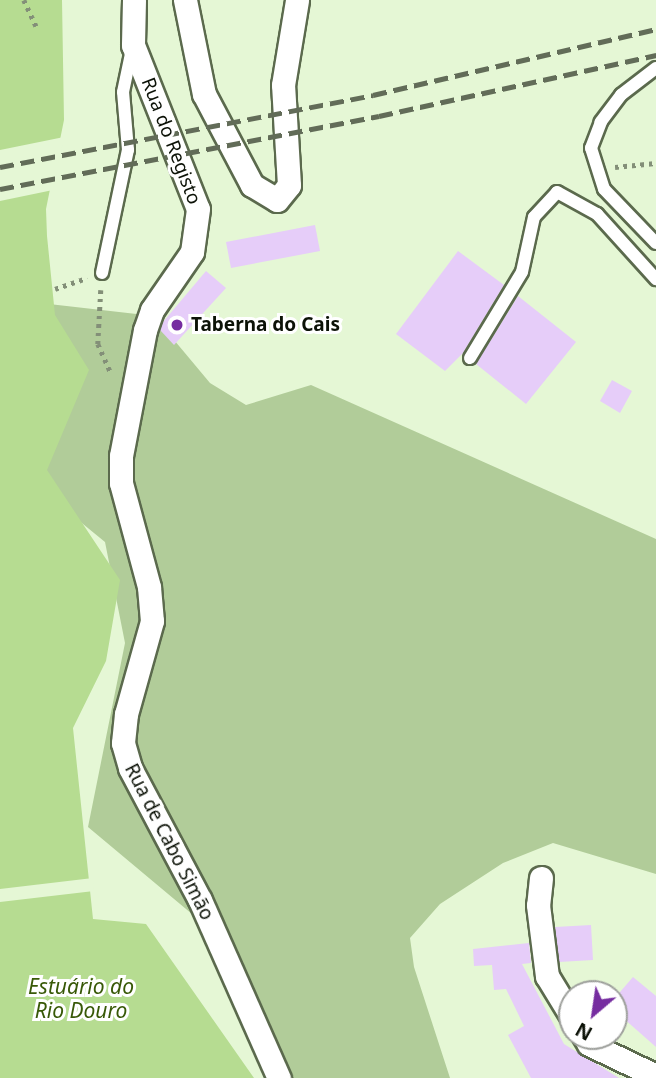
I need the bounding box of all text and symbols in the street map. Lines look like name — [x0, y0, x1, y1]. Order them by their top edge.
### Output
street label: Rua do Registo — [136, 74, 206, 208]
place label: Taberna do Cais — [191, 314, 340, 336]
marker: Taberna do Cais — [169, 317, 185, 333]
street label: Rua de Cabo Simão — [120, 760, 218, 924]
water label: Estuário do Rio Douro — [28, 973, 134, 1023]
north arrow — [558, 980, 628, 1050]
text: N — [571, 1017, 597, 1047]

